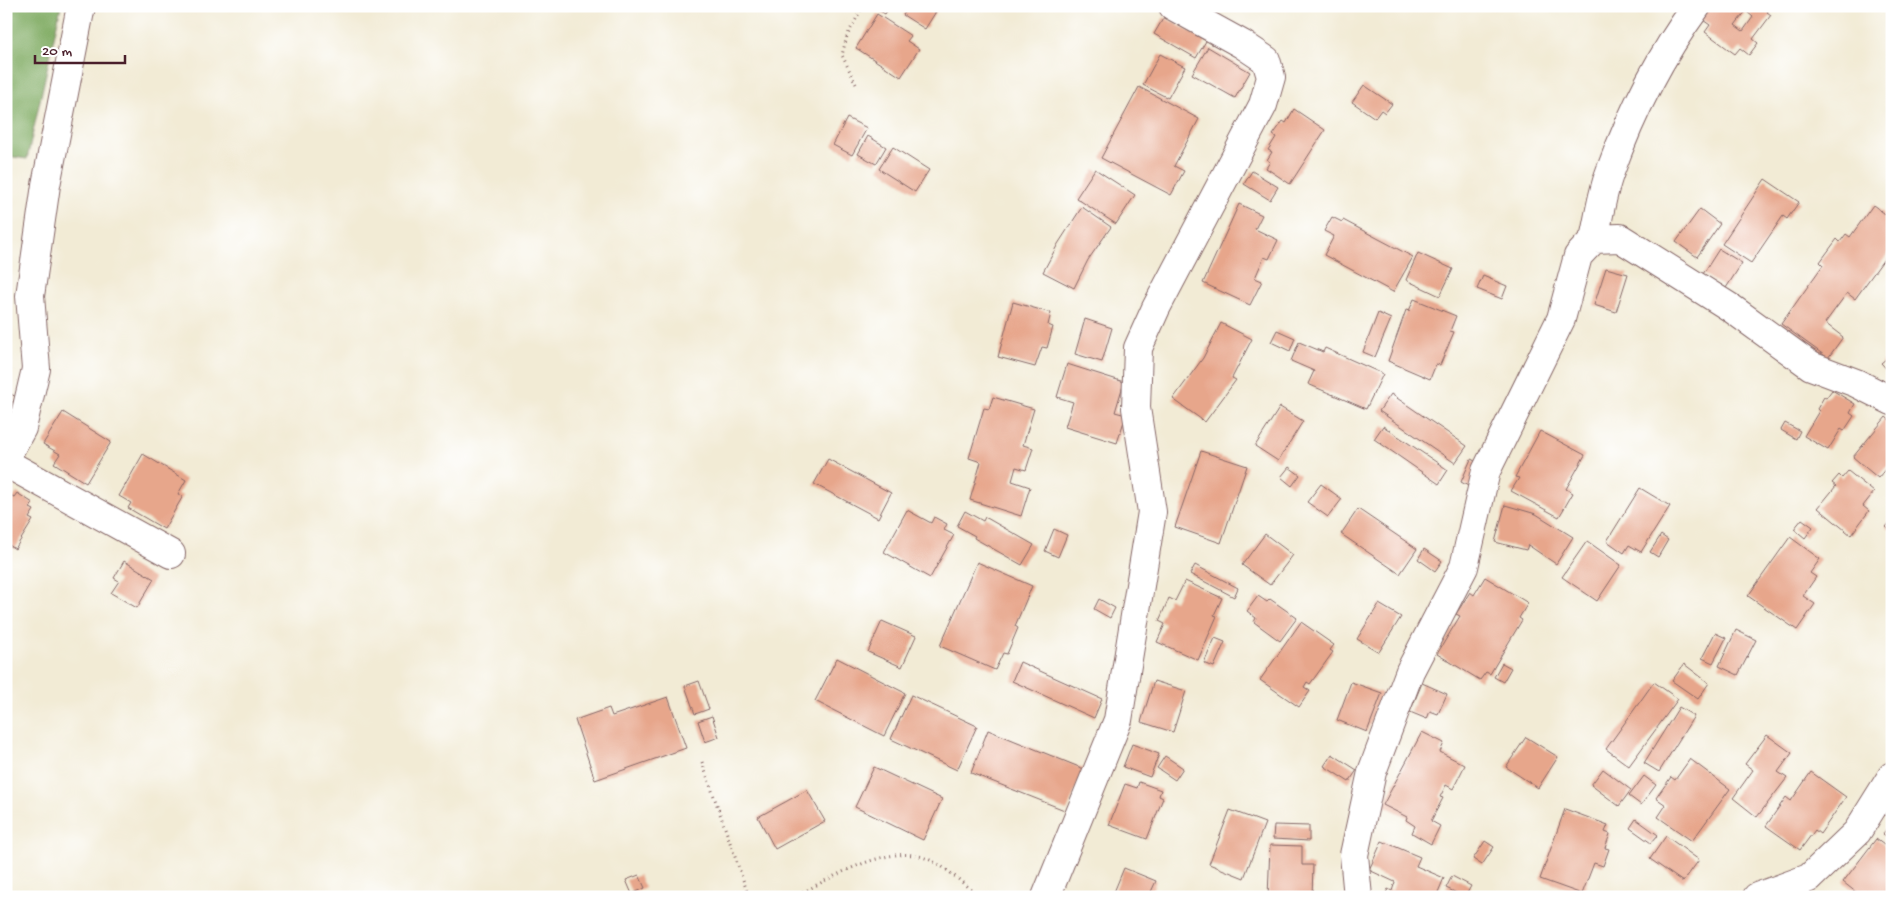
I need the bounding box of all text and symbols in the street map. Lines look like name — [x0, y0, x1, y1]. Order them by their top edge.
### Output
scale bar — [35, 32, 125, 64]
text: 20 m — [42, 43, 72, 61]

